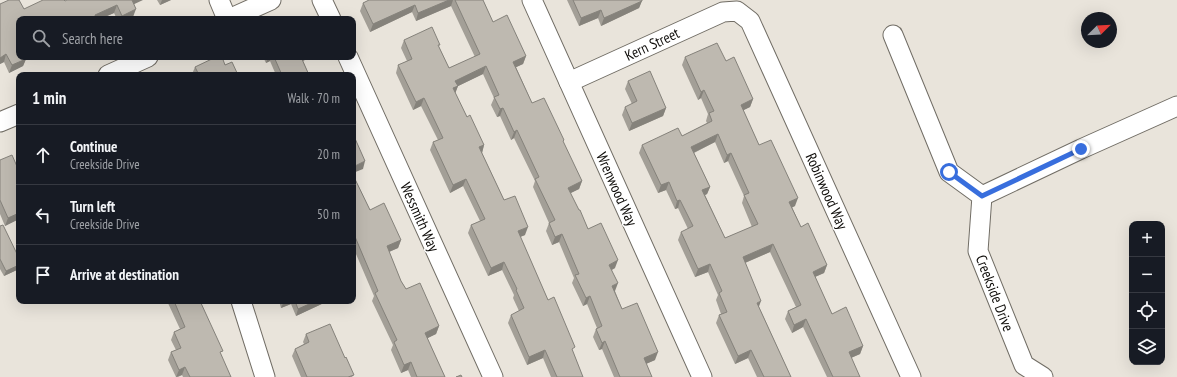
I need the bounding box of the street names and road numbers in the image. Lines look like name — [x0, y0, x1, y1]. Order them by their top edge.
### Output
street label: Kern Street — [622, 23, 682, 65]
street label: Wrenwood Way — [592, 149, 642, 229]
street label: Robinwood Way — [802, 150, 852, 233]
street label: Wessmith Way — [396, 179, 444, 255]
street label: Creekside Drive — [972, 252, 1018, 334]

